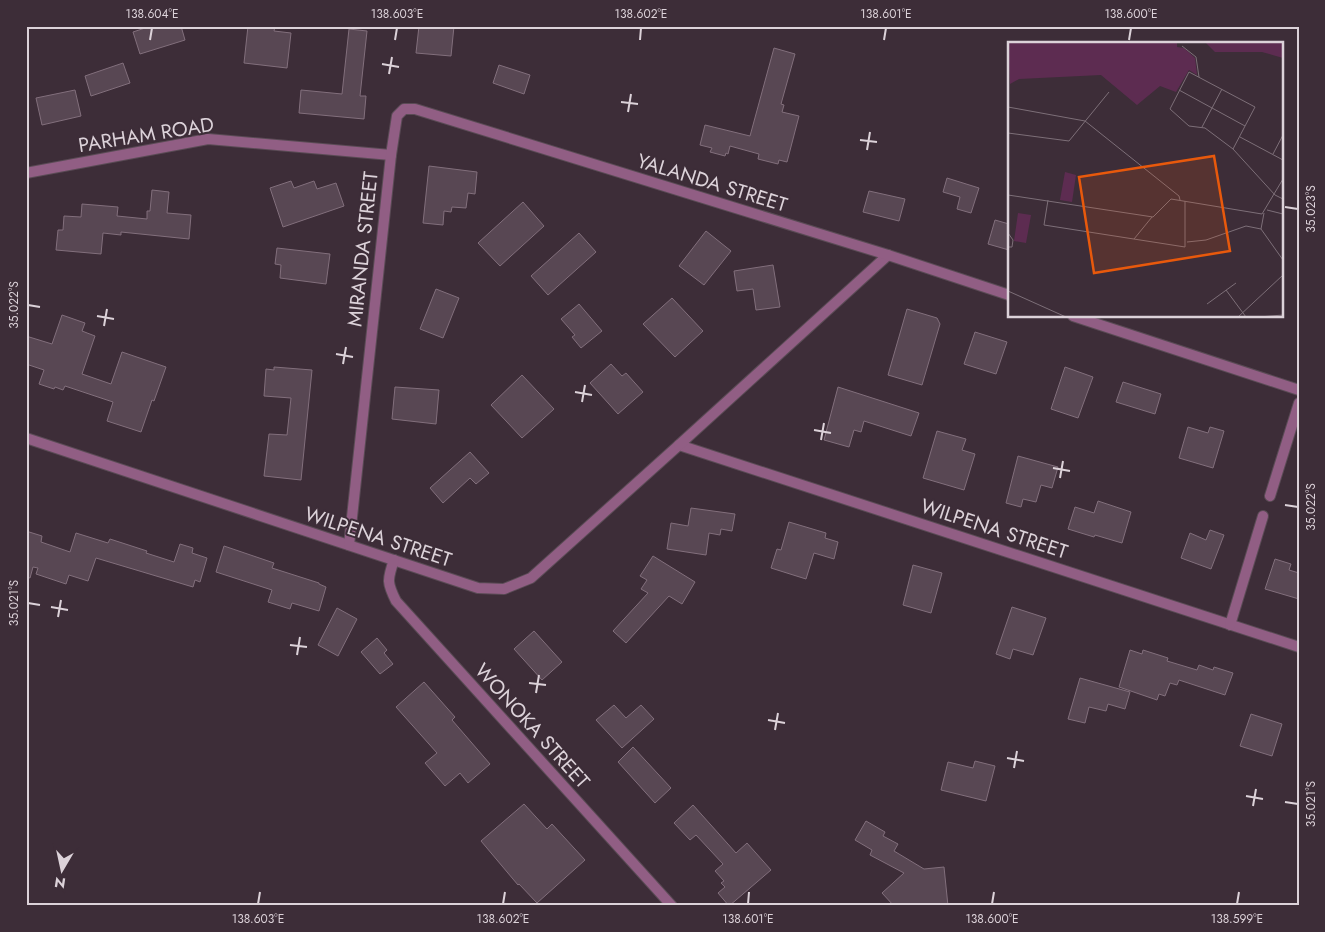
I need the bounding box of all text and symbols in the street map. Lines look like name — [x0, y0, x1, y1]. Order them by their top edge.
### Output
text: 138.604°E — [126, 5, 178, 23]
text: 138.603°E — [371, 5, 423, 23]
text: 138.602°E — [615, 5, 667, 23]
text: 138.601°E — [860, 5, 912, 23]
text: 138.600°E — [1104, 5, 1158, 23]
inset map — [1008, 42, 1282, 318]
street label: PARHAM ROAD — [76, 110, 216, 160]
street label: YALANDA STREET — [633, 146, 791, 220]
street label: MIRANDA STREET — [340, 169, 386, 328]
text: 35.023°S — [1302, 185, 1320, 233]
text: 35.022°S — [5, 281, 23, 329]
text: 35.022°S — [1302, 483, 1320, 531]
street label: WILPENA STREET — [917, 492, 1072, 567]
street label: WILPENA STREET — [301, 500, 456, 575]
text: 35.021°S — [5, 579, 23, 626]
street label: WONOKA STREET — [468, 657, 597, 796]
text: 35.021°S — [1302, 780, 1320, 827]
north arrow — [38, 844, 88, 894]
text: N — [53, 872, 67, 894]
text: 138.603°E — [232, 910, 284, 928]
text: 138.602°E — [477, 910, 529, 928]
text: 138.601°E — [722, 910, 774, 928]
text: 138.600°E — [965, 910, 1019, 928]
text: 138.599°E — [1211, 910, 1263, 928]

